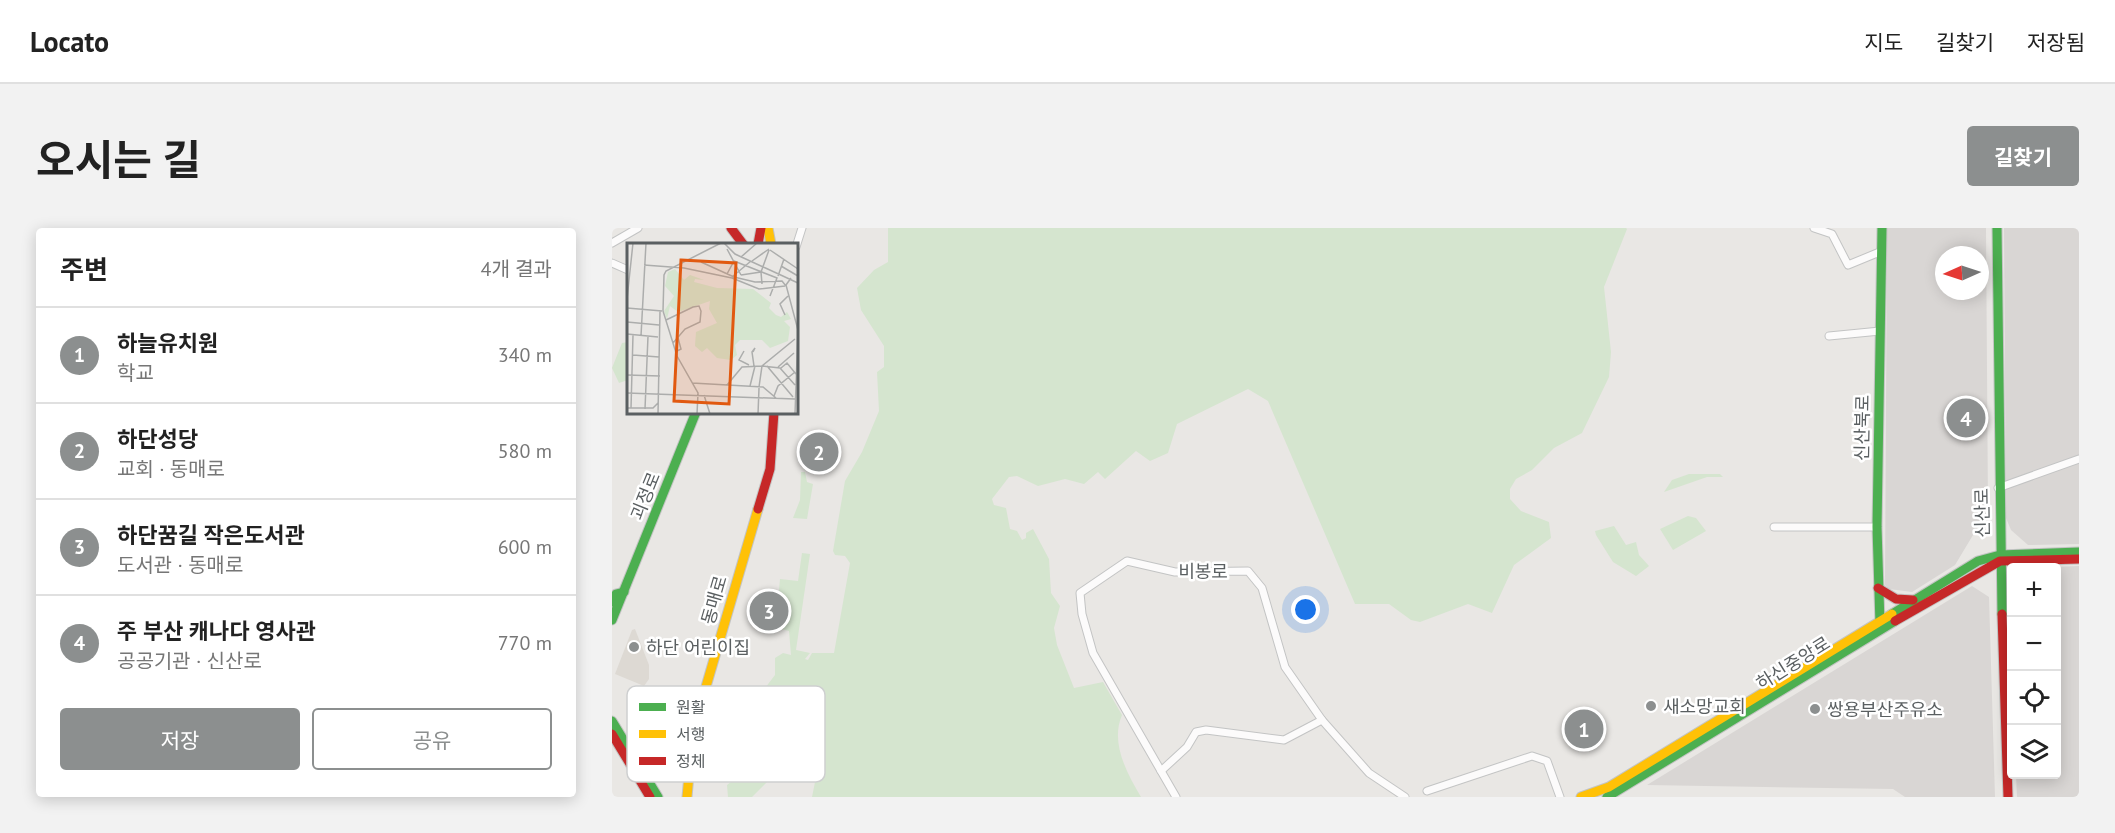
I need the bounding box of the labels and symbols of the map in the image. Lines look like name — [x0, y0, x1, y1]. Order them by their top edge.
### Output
inset map — [627, 243, 798, 414]
north arrow — [1935, 246, 1989, 300]
street label: 신산북로 — [1850, 395, 1874, 461]
pin: 4 — [1946, 396, 1986, 441]
pin: 2 — [800, 430, 838, 474]
street label: 괴정로 — [625, 469, 665, 523]
street label: 신산로 — [1970, 488, 1994, 538]
street label: 비봉로 — [1178, 560, 1228, 583]
street label: 동매로 — [696, 573, 732, 627]
pin: 3 — [750, 588, 788, 634]
your location — [1291, 595, 1320, 624]
street label: 하신중앙로 — [1752, 631, 1834, 695]
place label: 하단 어린이집 — [646, 636, 750, 659]
marker: 하단 어린이집 — [627, 640, 641, 654]
legend — [627, 686, 825, 782]
place label: 새소망교회 — [1663, 695, 1746, 718]
text: 원활 — [676, 697, 706, 717]
place label: 쌍용부산주유소 — [1827, 698, 1943, 721]
marker: 새소망교회 — [1644, 699, 1658, 713]
marker: 쌍용부산주유소 — [1808, 702, 1822, 716]
pin: 1 — [1564, 706, 1604, 752]
text: 서행 — [676, 724, 705, 744]
text: 정체 — [676, 751, 705, 771]

